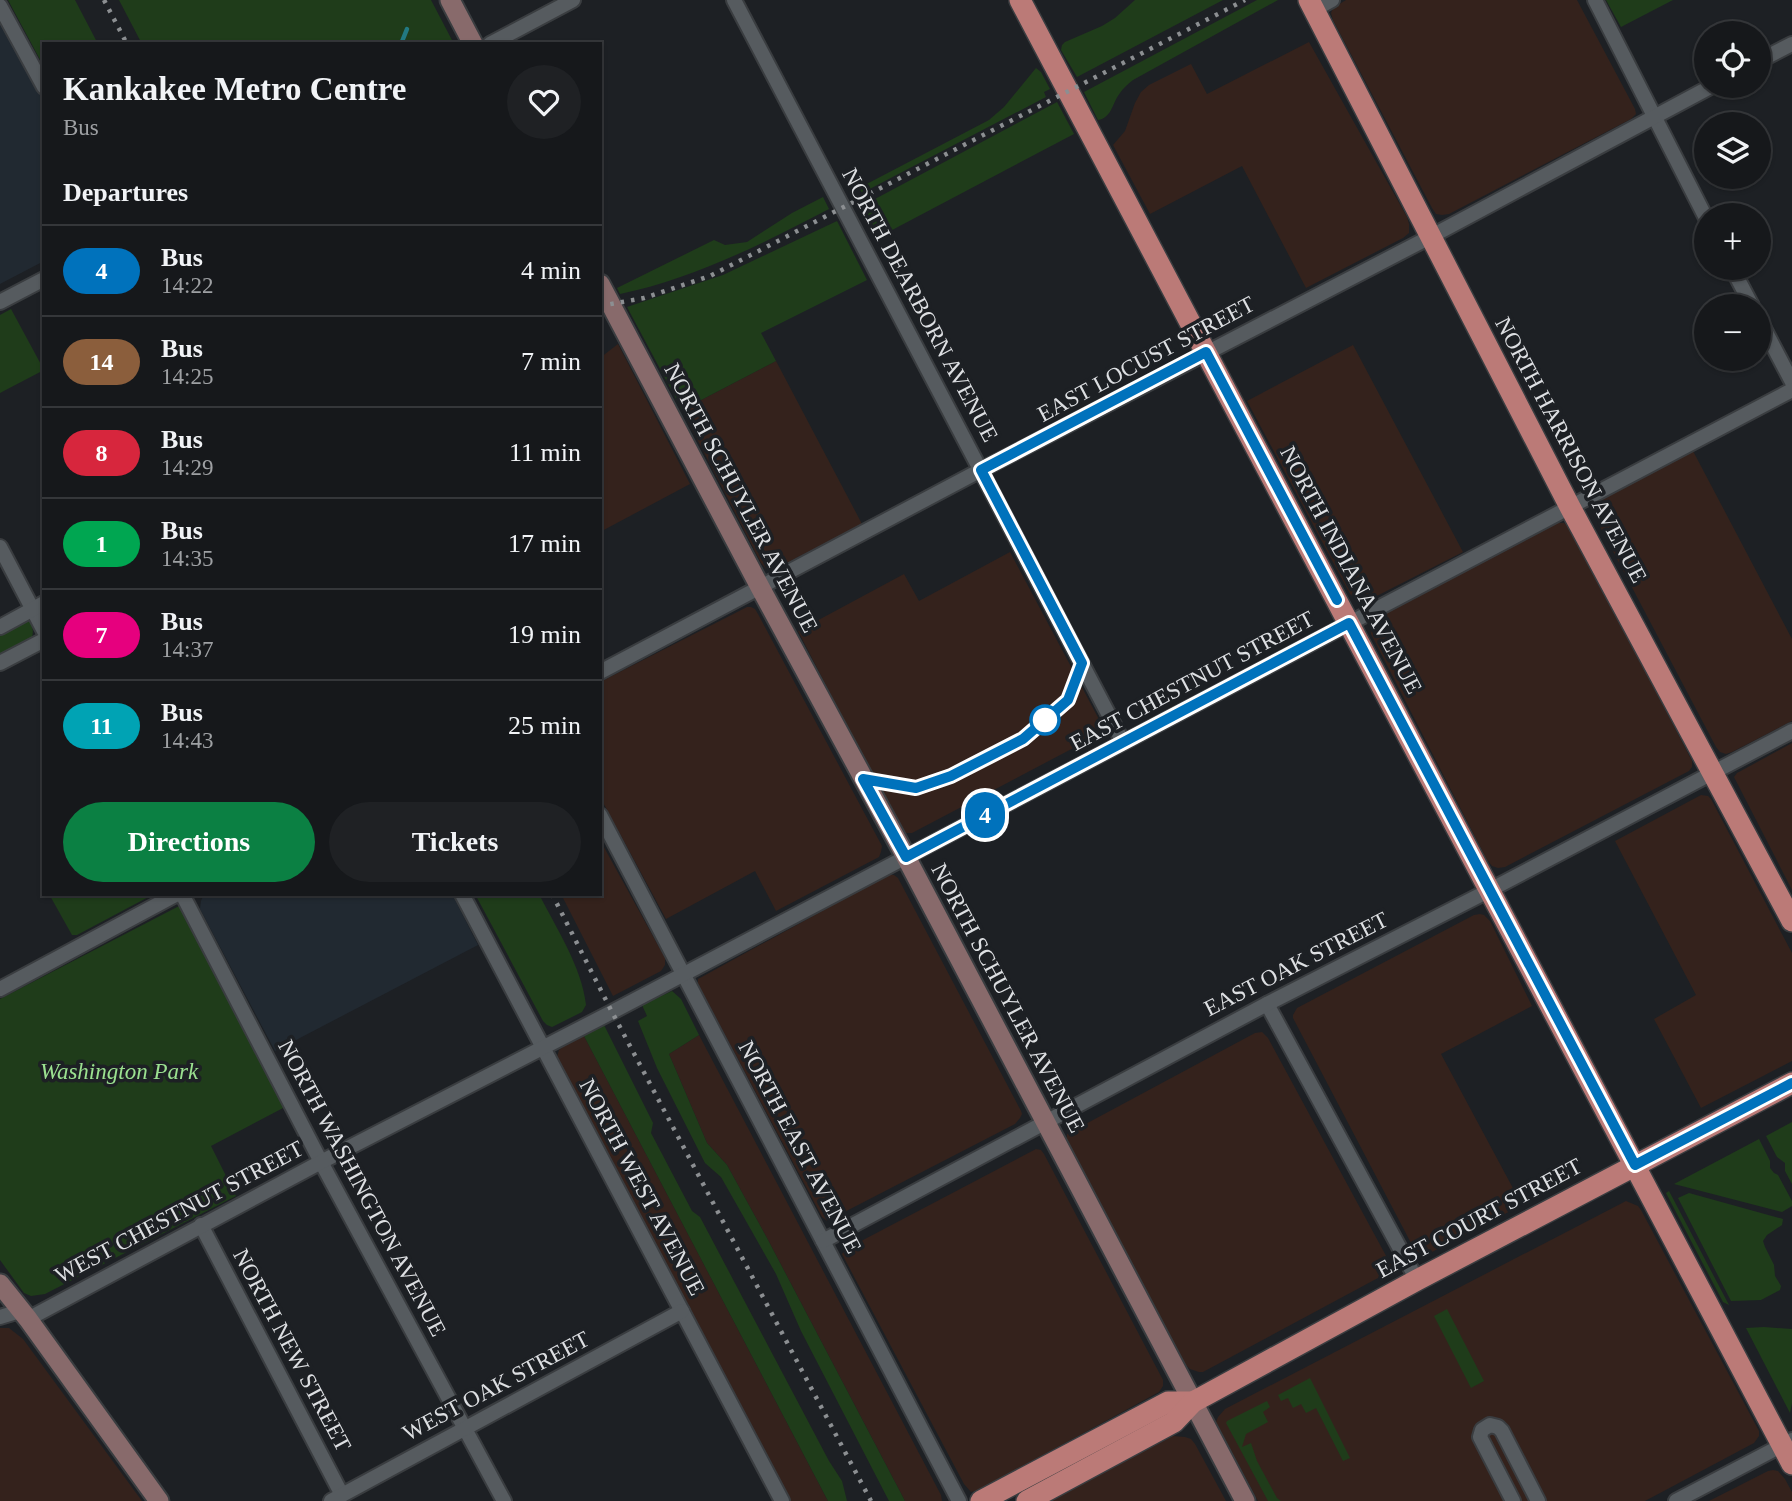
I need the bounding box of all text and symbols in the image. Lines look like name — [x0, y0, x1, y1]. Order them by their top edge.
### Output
map controls — [1694, 21, 1771, 371]
button: locate — [1694, 21, 1771, 98]
button: heart — [507, 65, 581, 139]
text: Kankakee Metro Centre — [63, 71, 406, 107]
button: layers — [1694, 112, 1771, 189]
text: Bus — [63, 115, 99, 140]
street label: NORTH DEARBORN AVENUE — [837, 164, 1003, 446]
text: Departures — [63, 178, 188, 207]
button: + — [1694, 203, 1771, 280]
text: Bus — [161, 243, 203, 272]
text: 4 min — [521, 256, 581, 285]
text: 4 — [96, 258, 108, 284]
text: 14:22 — [161, 273, 213, 298]
street label: EAST LOCUST STREET — [1033, 291, 1259, 427]
button: − — [1694, 294, 1771, 371]
street label: NORTH HARRISON AVENUE — [1490, 313, 1652, 587]
text: Bus — [161, 334, 203, 363]
text: 7 min — [521, 347, 581, 376]
text: 14 — [90, 349, 114, 375]
street label: NORTH SCHUYLER AVENUE — [659, 359, 823, 637]
text: 14:25 — [161, 364, 213, 389]
text: Bus — [161, 425, 203, 454]
text: 11 min — [509, 438, 581, 467]
text: 8 — [96, 440, 108, 466]
street label: NORTH INDIANA AVENUE — [1275, 442, 1427, 698]
text: 14:29 — [161, 455, 213, 480]
text: Bus — [161, 516, 203, 545]
text: 17 min — [508, 529, 581, 558]
text: 1 — [96, 531, 108, 557]
text: 14:35 — [161, 546, 213, 571]
street label: EAST CHESTNUT STREET — [1066, 606, 1318, 756]
text: Bus — [161, 607, 203, 636]
text: 19 min — [508, 620, 581, 649]
text: 7 — [96, 622, 108, 648]
text: 14:37 — [161, 637, 213, 662]
text: Bus — [161, 698, 203, 727]
unlabelled marker — [1030, 705, 1060, 735]
text: 25 min — [508, 711, 581, 740]
text: 11 — [90, 713, 113, 739]
text: 14:43 — [161, 728, 213, 753]
line badge: 4 — [962, 792, 1008, 838]
button: Directions — [63, 802, 315, 882]
button: Tickets — [329, 802, 581, 882]
text: 4 — [979, 802, 991, 828]
street label: NORTH SCHUYLER AVENUE — [926, 859, 1090, 1137]
street label: EAST OAK STREET — [1200, 907, 1392, 1021]
street label: NORTH WASHINGTON AVENUE — [273, 1036, 451, 1340]
street label: NORTH EAST AVENUE — [733, 1037, 867, 1257]
park label: Washington Park — [40, 1059, 199, 1084]
street label: NORTH WEST AVENUE — [574, 1075, 710, 1299]
street label: WEST CHESTNUT STREET — [51, 1136, 307, 1288]
street label: EAST COURT STREET — [1372, 1153, 1586, 1283]
street label: NORTH NEW STREET — [228, 1245, 356, 1455]
street label: WEST OAK STREET — [398, 1326, 594, 1446]

